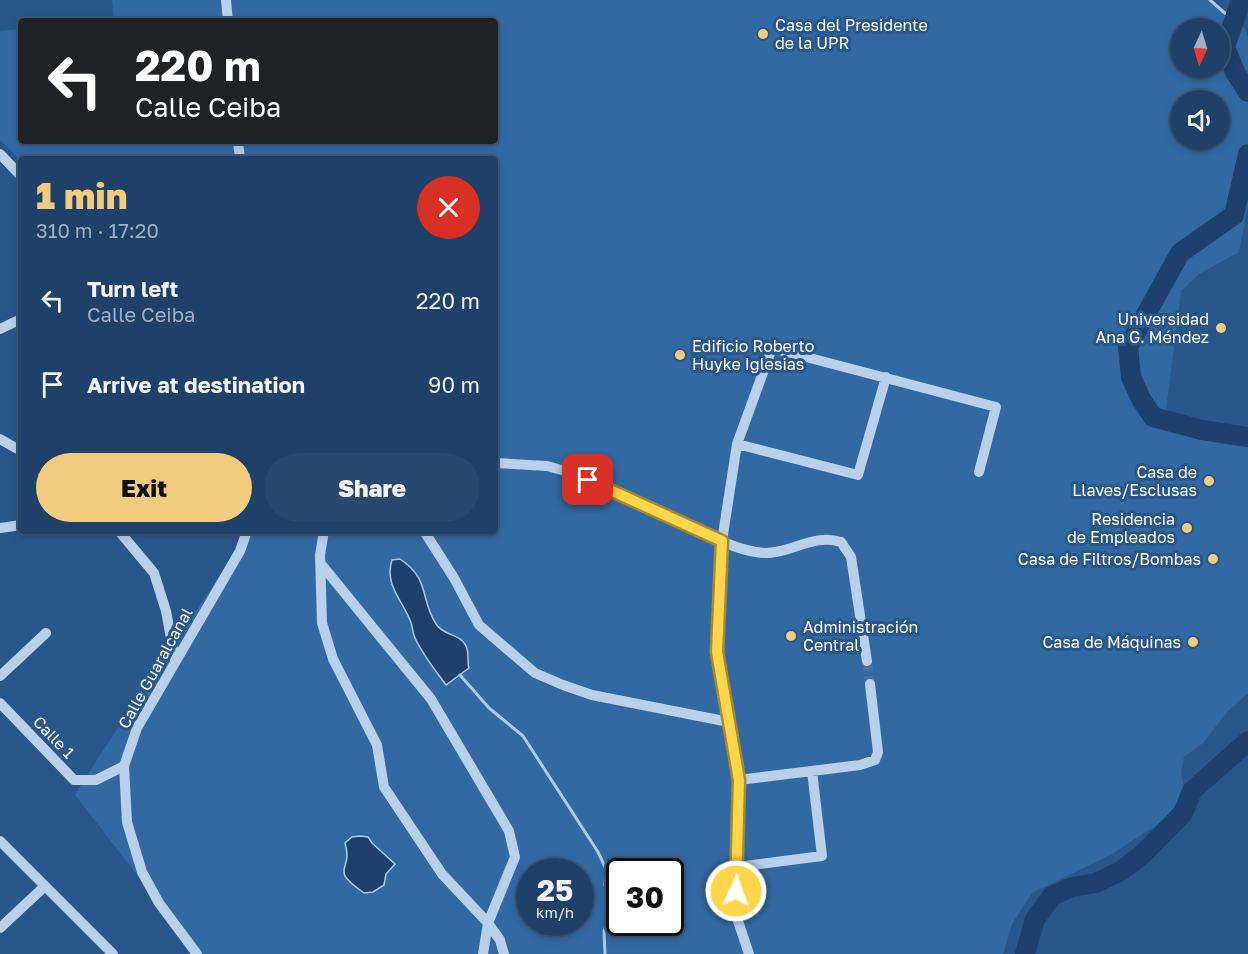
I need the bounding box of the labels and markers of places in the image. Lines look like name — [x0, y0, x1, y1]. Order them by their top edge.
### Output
place label: Casa del Presidente de la UPR — [775, 15, 928, 53]
marker: Casa del Presidente de la UPR — [756, 27, 770, 41]
place label: Universidad Ana G. Méndez — [1095, 309, 1209, 347]
marker: Universidad Ana G. Méndez — [1214, 321, 1228, 335]
place label: Edificio Roberto Huyke Iglesias — [692, 336, 814, 374]
marker: Edificio Roberto Huyke Iglesias — [673, 348, 687, 362]
pin — [562, 454, 613, 505]
place label: Casa de Llaves/Esclusas — [1072, 462, 1197, 500]
marker: Casa de Llaves/Esclusas — [1202, 474, 1216, 488]
place label: Residencia de Empleados — [1067, 509, 1175, 547]
marker: Residencia de Empleados — [1180, 521, 1194, 535]
place label: Casa de Filtros/Bombas — [1018, 549, 1201, 569]
marker: Casa de Filtros/Bombas — [1206, 552, 1220, 566]
place label: Administración Central — [803, 617, 918, 655]
marker: Administración Central — [784, 629, 798, 643]
place label: Casa de Máquinas — [1042, 632, 1181, 652]
marker: Casa de Máquinas — [1186, 635, 1200, 649]

